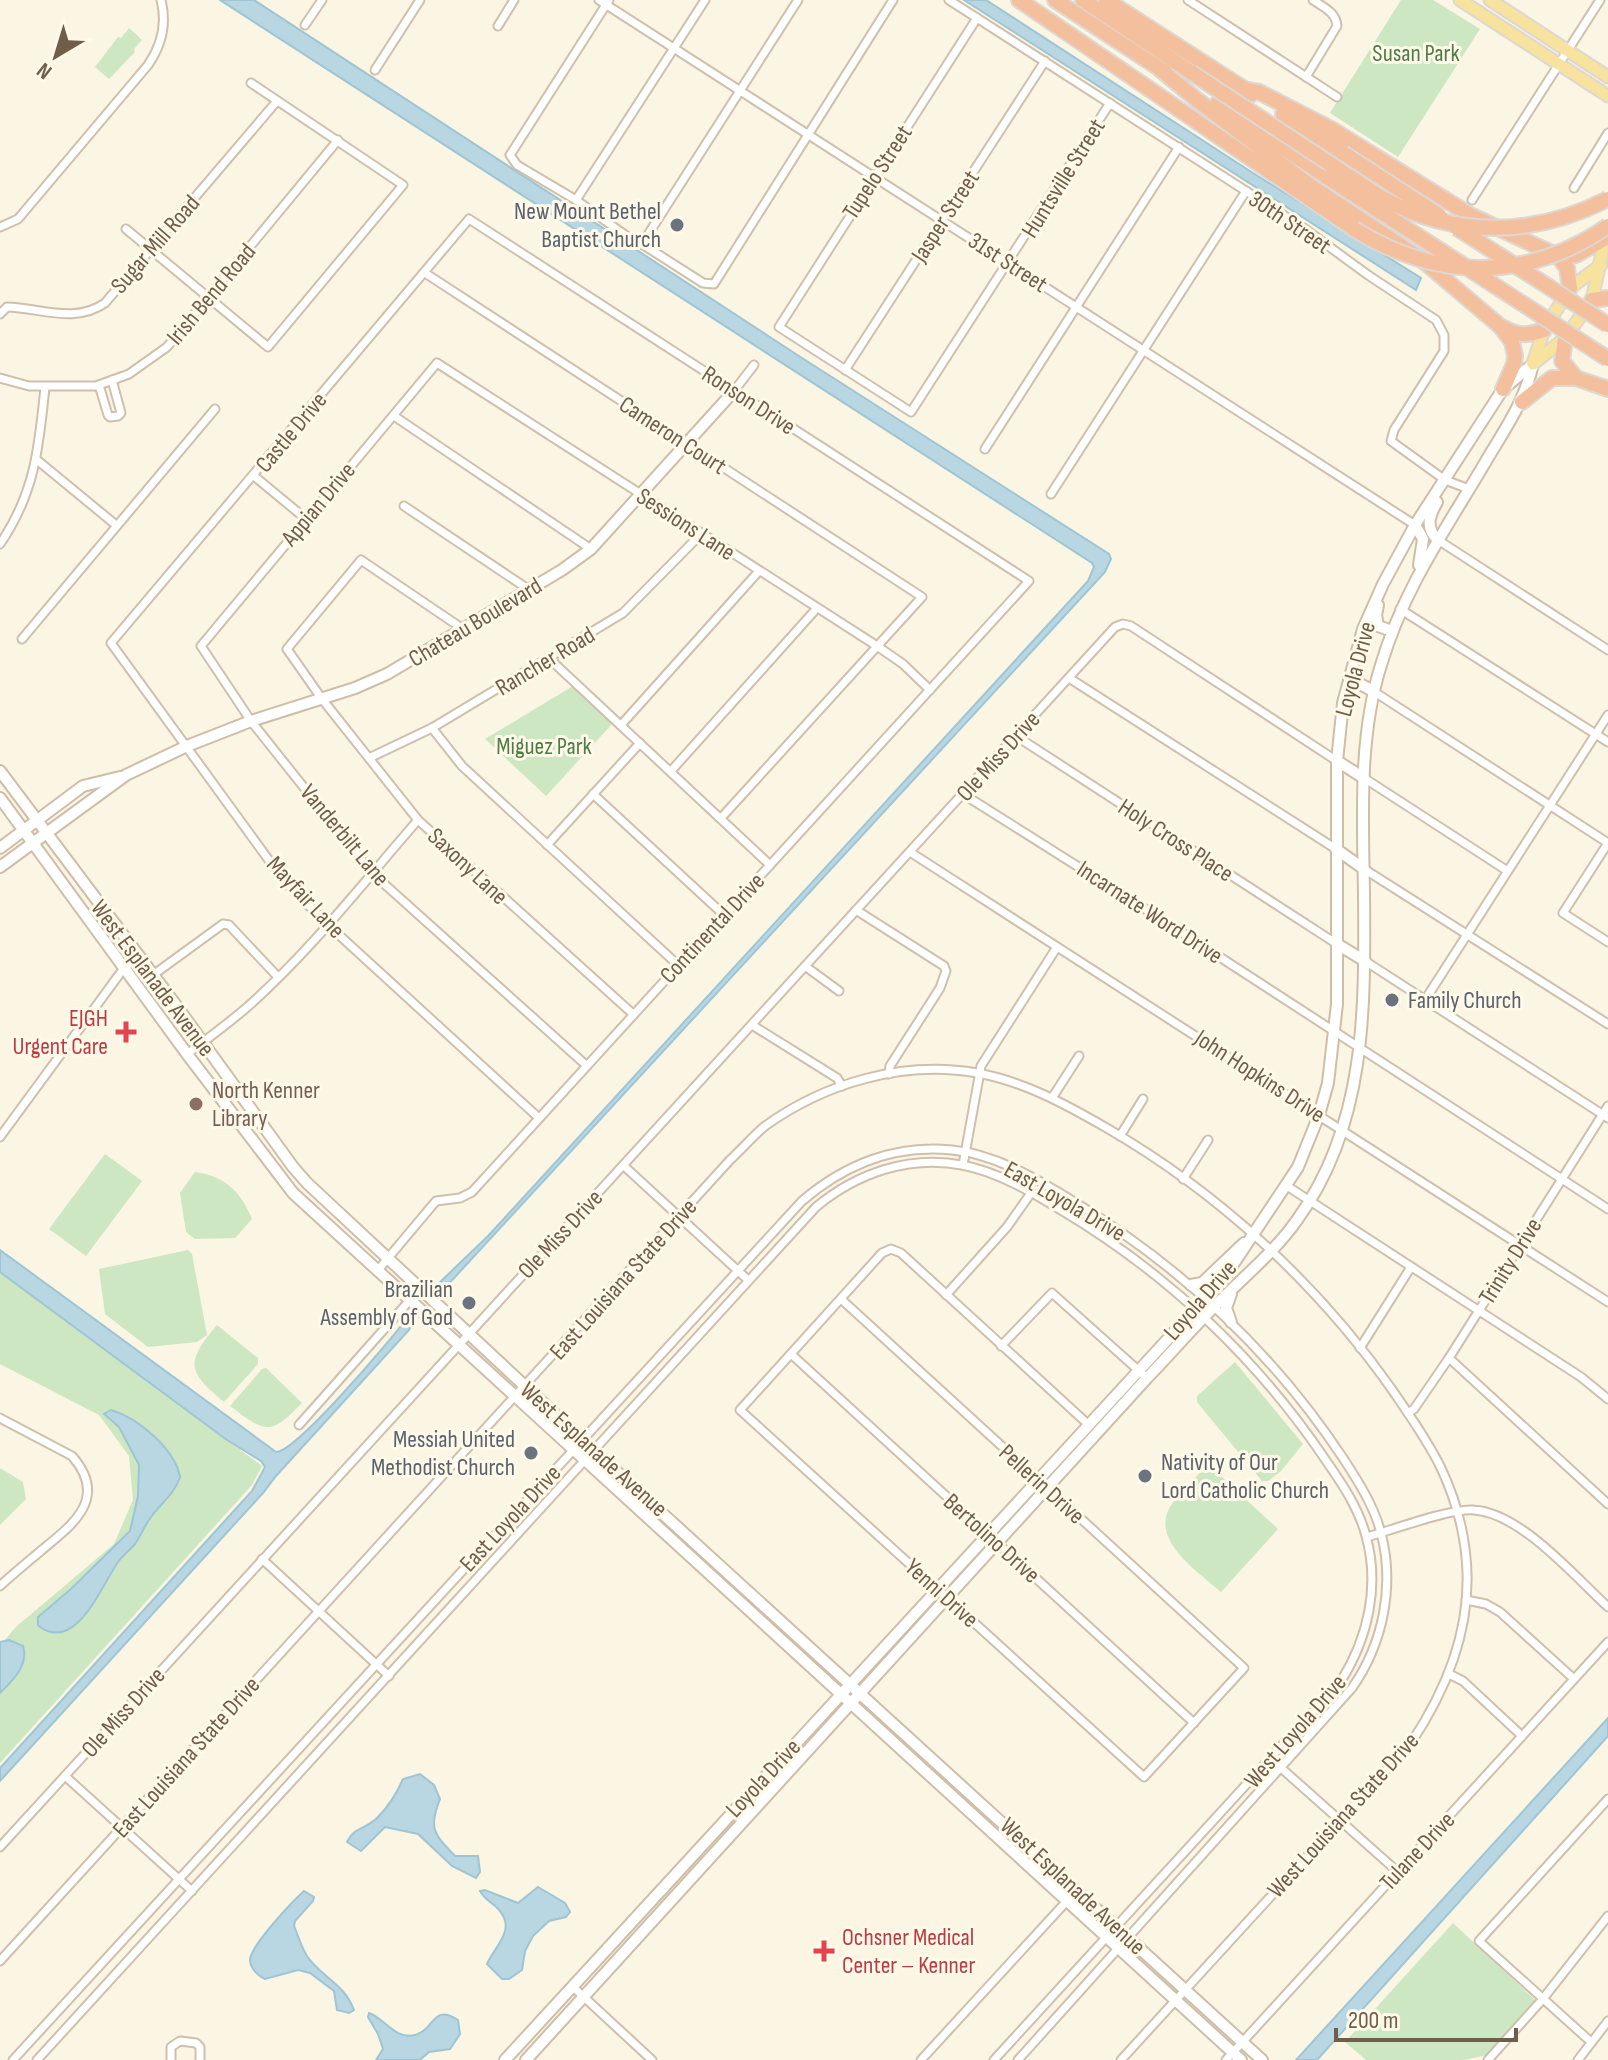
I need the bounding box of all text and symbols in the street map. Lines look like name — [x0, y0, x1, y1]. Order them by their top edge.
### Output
north arrow — [16, 16, 96, 96]
park label: Susan Park — [1372, 39, 1460, 68]
text: N — [32, 56, 58, 85]
street label: Huntsville Street — [1015, 113, 1112, 243]
street label: Tupelo Street — [836, 120, 919, 225]
street label: Jasper Street — [904, 165, 986, 269]
street label: 30th Street — [1243, 184, 1336, 260]
street label: Sugar Mill Road — [105, 189, 206, 299]
place label: New Mount Bethel Baptist Church — [514, 197, 661, 254]
marker: New Mount Bethel Baptist Church — [668, 216, 686, 234]
street label: 31st Street — [963, 226, 1053, 299]
street label: Irish Bend Road — [161, 238, 262, 351]
street label: Ronson Drive — [697, 359, 801, 441]
street label: Castle Drive — [249, 386, 333, 479]
street label: Cameron Court — [614, 390, 732, 481]
street label: Appian Drive — [274, 457, 362, 553]
street label: Sessions Lane — [631, 482, 741, 567]
street label: Chateau Boulevard — [403, 571, 547, 674]
street label: Loyola Drive — [1329, 619, 1382, 720]
street label: Rancher Road — [490, 621, 600, 702]
street label: Ole Miss Drive — [950, 705, 1046, 807]
park label: Miguez Park — [496, 732, 592, 761]
street label: Vanderbilt Lane — [294, 778, 396, 892]
street label: Holy Cross Place — [1113, 792, 1239, 888]
street label: Saxony Lane — [421, 822, 514, 911]
street label: Mayfair Lane — [260, 850, 351, 944]
street label: Incarnate Word Drive — [1071, 854, 1228, 970]
street label: Continental Drive — [654, 867, 771, 990]
street label: West Esplanade Avenue — [84, 894, 221, 1062]
place label: Family Church — [1408, 986, 1522, 1015]
marker: Family Church — [1383, 991, 1401, 1009]
place label: EJGH Urgent Care — [13, 1004, 108, 1061]
marker: EJGH Urgent Care — [115, 1021, 137, 1043]
street label: John Hopkins Drive — [1188, 1023, 1330, 1129]
place label: North Kenner Library — [212, 1076, 320, 1133]
marker: North Kenner Library — [187, 1095, 205, 1113]
street label: East Loyola Drive — [999, 1155, 1131, 1248]
street label: Ole Miss Drive — [512, 1184, 609, 1285]
street label: East Louisiana State Drive — [544, 1193, 703, 1366]
street label: Trinity Drive — [1473, 1213, 1548, 1310]
street label: Loyola Drive — [1158, 1254, 1243, 1346]
place label: Brazilian Assembly of God — [319, 1275, 453, 1332]
marker: Brazilian Assembly of God — [460, 1294, 478, 1312]
street label: West Esplanade Avenue — [514, 1376, 673, 1523]
place label: Messiah United Methodist Church — [371, 1425, 515, 1482]
street label: Pellerin Drive — [993, 1438, 1091, 1531]
marker: Messiah United Methodist Church — [522, 1444, 540, 1462]
place label: Nativity of Our Lord Catholic Church — [1161, 1448, 1329, 1505]
street label: East Loyola Drive — [454, 1459, 567, 1578]
marker: Nativity of Our Lord Catholic Church — [1136, 1467, 1154, 1485]
street label: Bertolino Drive — [937, 1487, 1046, 1589]
street label: Yenni Drive — [899, 1553, 985, 1634]
street label: Ole Miss Drive — [75, 1661, 171, 1763]
street label: West Loyola Drive — [1238, 1668, 1353, 1794]
street label: East Louisiana State Drive — [107, 1671, 266, 1844]
street label: West Louisiana State Drive — [1261, 1727, 1425, 1904]
street label: Loyola Drive — [720, 1733, 807, 1824]
street label: Tulane Drive — [1374, 1806, 1461, 1897]
street label: West Esplanade Avenue — [994, 1812, 1151, 1961]
place label: Ochsner Medical Center – Kenner — [842, 1923, 975, 1980]
marker: Ochsner Medical Center – Kenner — [813, 1940, 835, 1962]
scale bar — [1336, 1992, 1516, 2042]
text: 200 m — [1348, 2006, 1399, 2035]

